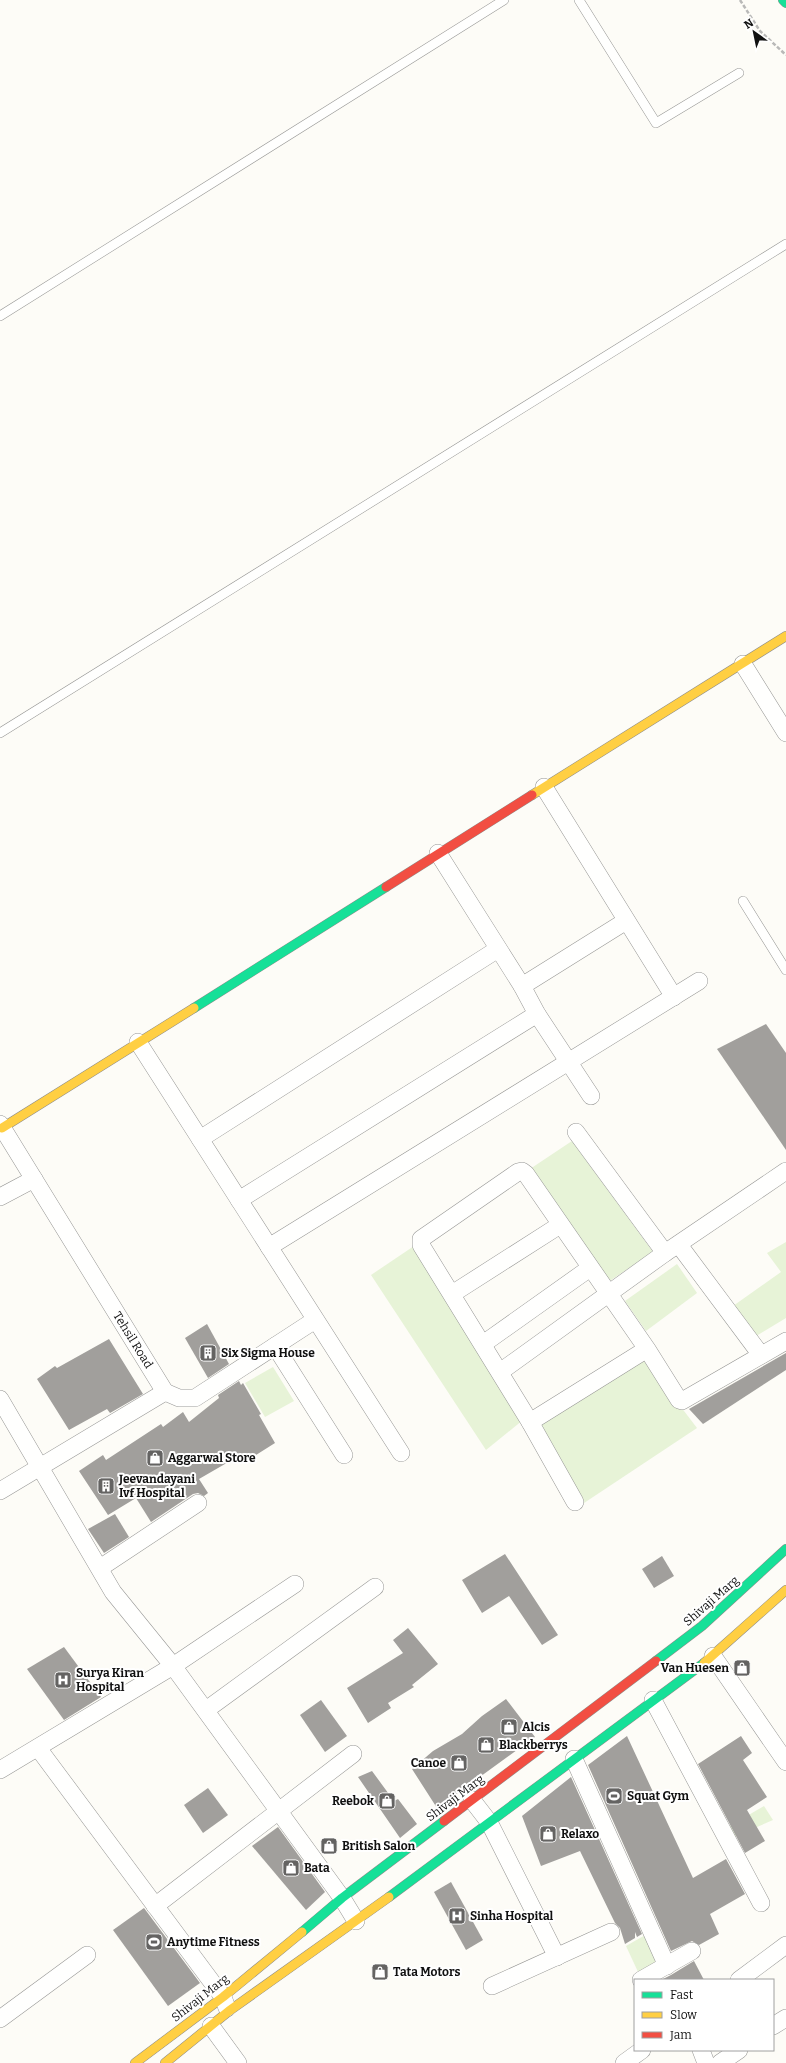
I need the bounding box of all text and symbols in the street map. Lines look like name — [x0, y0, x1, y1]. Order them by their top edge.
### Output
north arrow — [734, 12, 774, 52]
text: N — [742, 16, 756, 32]
street label: Tehsil Road — [110, 1309, 156, 1371]
building icon: Six Sigma House — [198, 1343, 218, 1363]
place label: Six Sigma House — [221, 1346, 315, 1360]
shop icon: Aggarwal Store — [145, 1448, 165, 1468]
place label: Aggarwal Store — [168, 1451, 256, 1465]
place label: Jeevandayani Ivf Hospital — [118, 1472, 195, 1500]
building icon: Jeevandayani Ivf Hospital — [96, 1476, 116, 1496]
street label: Shivaji Marg — [680, 1573, 742, 1629]
shop icon: Van Huesen — [732, 1658, 752, 1678]
place label: Van Huesen — [661, 1661, 729, 1675]
place label: Surya Kiran Hospital — [76, 1666, 144, 1694]
hospital icon: Surya Kiran Hospital — [53, 1670, 73, 1690]
shop icon: Alcis — [499, 1717, 519, 1737]
place label: Alcis — [522, 1720, 550, 1734]
shop icon: Blackberrys — [476, 1735, 496, 1755]
place label: Blackberrys — [499, 1738, 568, 1752]
shop icon: Canoe — [449, 1753, 469, 1773]
place label: Canoe — [411, 1756, 446, 1770]
street label: Shivaji Marg — [423, 1772, 487, 1824]
sports icon: Squat Gym — [604, 1786, 624, 1806]
place label: Squat Gym — [627, 1789, 689, 1803]
shop icon: Reebok — [377, 1791, 397, 1811]
place label: Reebok — [332, 1794, 375, 1808]
shop icon: Relaxo — [538, 1824, 558, 1844]
place label: Relaxo — [561, 1827, 599, 1841]
shop icon: British Salon — [319, 1836, 339, 1856]
place label: British Salon — [342, 1839, 416, 1853]
shop icon: Bata — [281, 1858, 301, 1878]
place label: Bata — [304, 1861, 330, 1875]
hospital icon: Sinha Hospital — [447, 1906, 467, 1926]
place label: Sinha Hospital — [470, 1909, 554, 1923]
sports icon: Anytime Fitness — [144, 1932, 164, 1952]
place label: Anytime Fitness — [167, 1935, 260, 1949]
shop icon: Tata Motors — [370, 1962, 390, 1982]
place label: Tata Motors — [393, 1965, 460, 1979]
street label: Shivaji Marg — [169, 1971, 232, 2025]
legend — [634, 1979, 774, 2051]
text: Fast — [670, 1988, 694, 2002]
text: Slow — [670, 2008, 697, 2022]
text: Jam — [669, 2028, 692, 2042]

